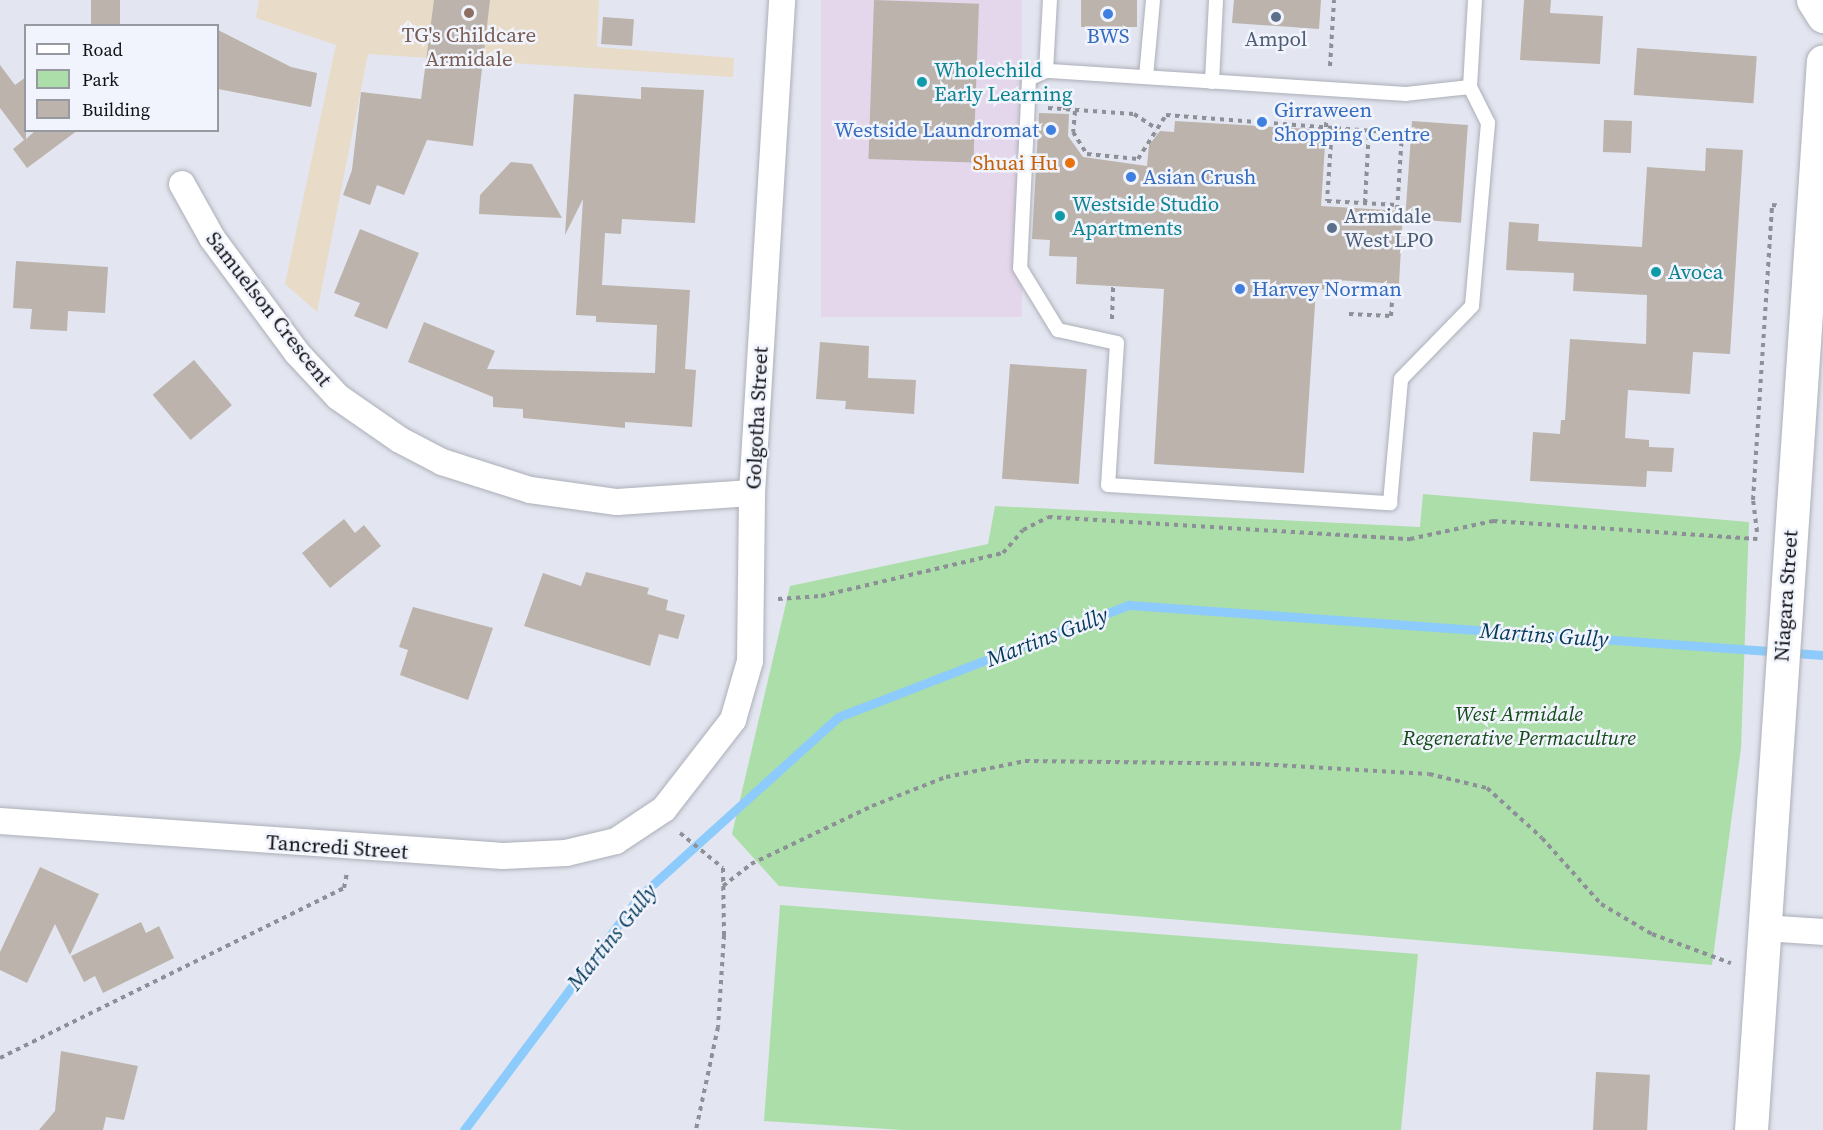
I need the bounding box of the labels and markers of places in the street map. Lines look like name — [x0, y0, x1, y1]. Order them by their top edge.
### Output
marker: TG's Childcare Armidale — [462, 6, 476, 20]
marker: BWS — [1101, 7, 1115, 21]
marker: Ampol — [1269, 10, 1283, 24]
place label: TG's Childcare Armidale — [402, 22, 536, 72]
place label: BWS — [1087, 23, 1129, 49]
place label: Ampol — [1245, 26, 1307, 52]
place label: Wholechild Early Learning — [934, 57, 1073, 107]
marker: Wholechild Early Learning — [915, 75, 929, 89]
place label: Girraween Shopping Centre — [1274, 97, 1430, 147]
marker: Girraween Shopping Centre — [1255, 115, 1269, 129]
place label: Westside Laundromat — [834, 117, 1039, 143]
marker: Westside Laundromat — [1044, 123, 1058, 137]
place label: Shuai Hu — [973, 150, 1058, 176]
marker: Shuai Hu — [1063, 156, 1077, 170]
place label: Asian Crush — [1143, 164, 1256, 190]
marker: Asian Crush — [1124, 170, 1138, 184]
place label: Westside Studio Apartments — [1072, 191, 1219, 241]
place label: Armidale West LPO — [1344, 203, 1434, 253]
marker: Westside Studio Apartments — [1053, 209, 1067, 223]
marker: Armidale West LPO — [1325, 221, 1339, 235]
place label: Avoca — [1668, 259, 1723, 285]
marker: Avoca — [1649, 265, 1663, 279]
place label: Harvey Norman — [1252, 276, 1402, 302]
marker: Harvey Norman — [1233, 282, 1247, 296]

